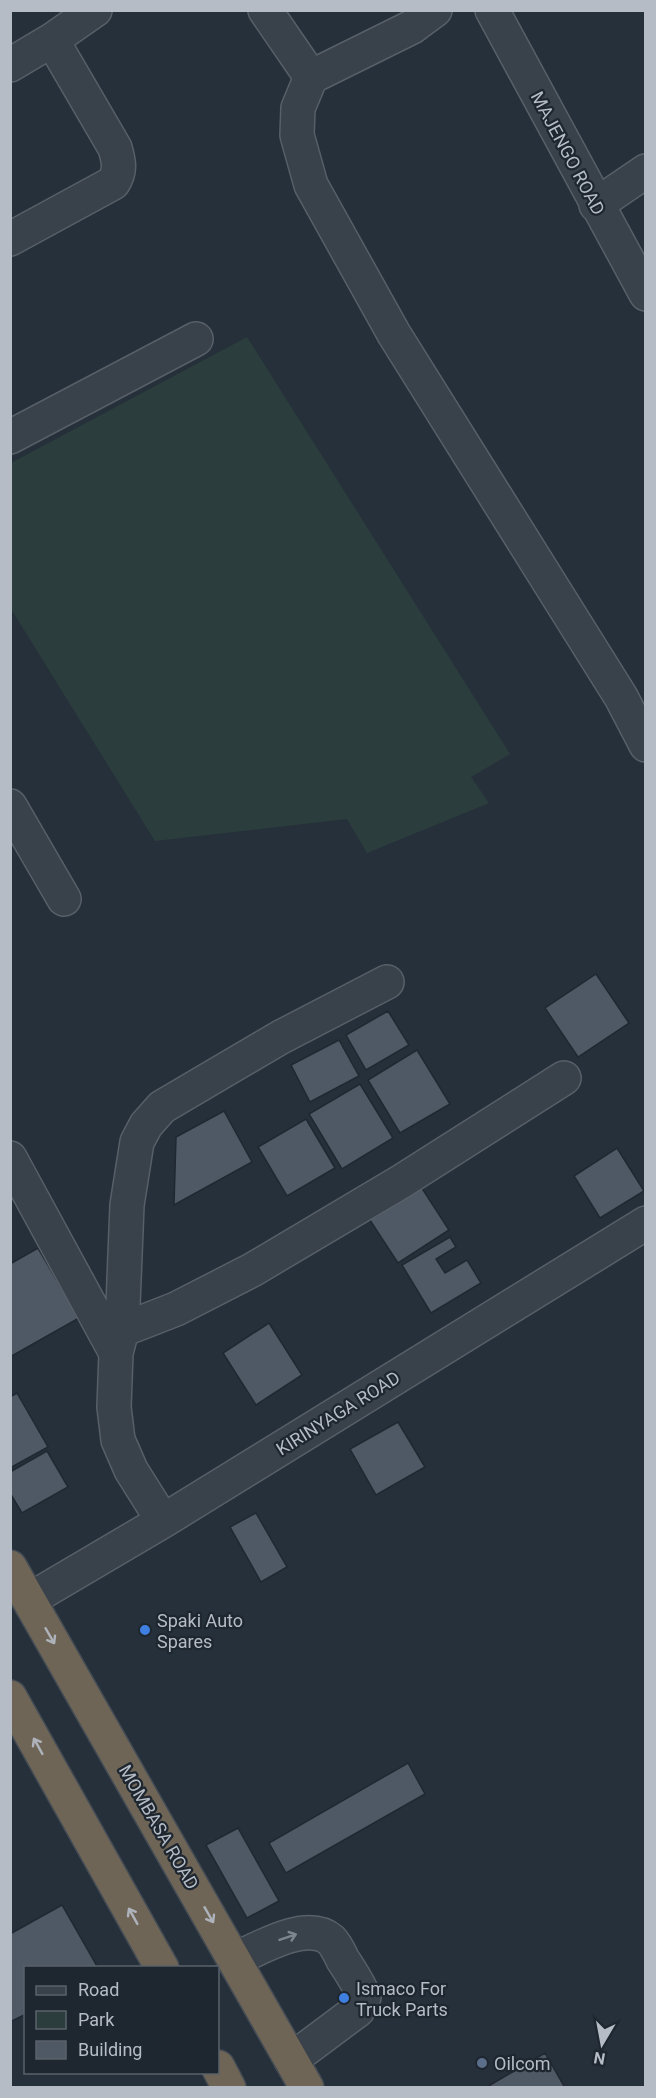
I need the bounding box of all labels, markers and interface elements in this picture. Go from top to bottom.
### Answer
street label: MAJENGO ROAD [527,88,609,218]
street label: KIRINYAGA ROAD [272,1367,404,1459]
place label: Spaki Auto Spares [157,1610,243,1652]
marker: Spaki Auto Spares [138,1623,152,1637]
one-way arrow [44,1627,56,1644]
one-way arrow [32,1738,43,1756]
street label: MOMBASA ROAD [115,1761,203,1893]
one-way arrow [203,1906,215,1923]
one-way arrow [127,1908,138,1926]
one-way arrow [278,1931,297,1942]
legend [24,1966,219,2074]
place label: Ismaco For Truck Parts [356,1978,448,2020]
text: Road [78,1979,119,2000]
marker: Ismaco For Truck Parts [337,1991,351,2005]
text: Park [78,2009,115,2030]
north arrow [572,2014,632,2074]
text: Building [78,2039,142,2060]
text: N [592,2048,607,2069]
place label: Oilcom [494,2053,551,2074]
marker: Oilcom [475,2056,489,2070]

